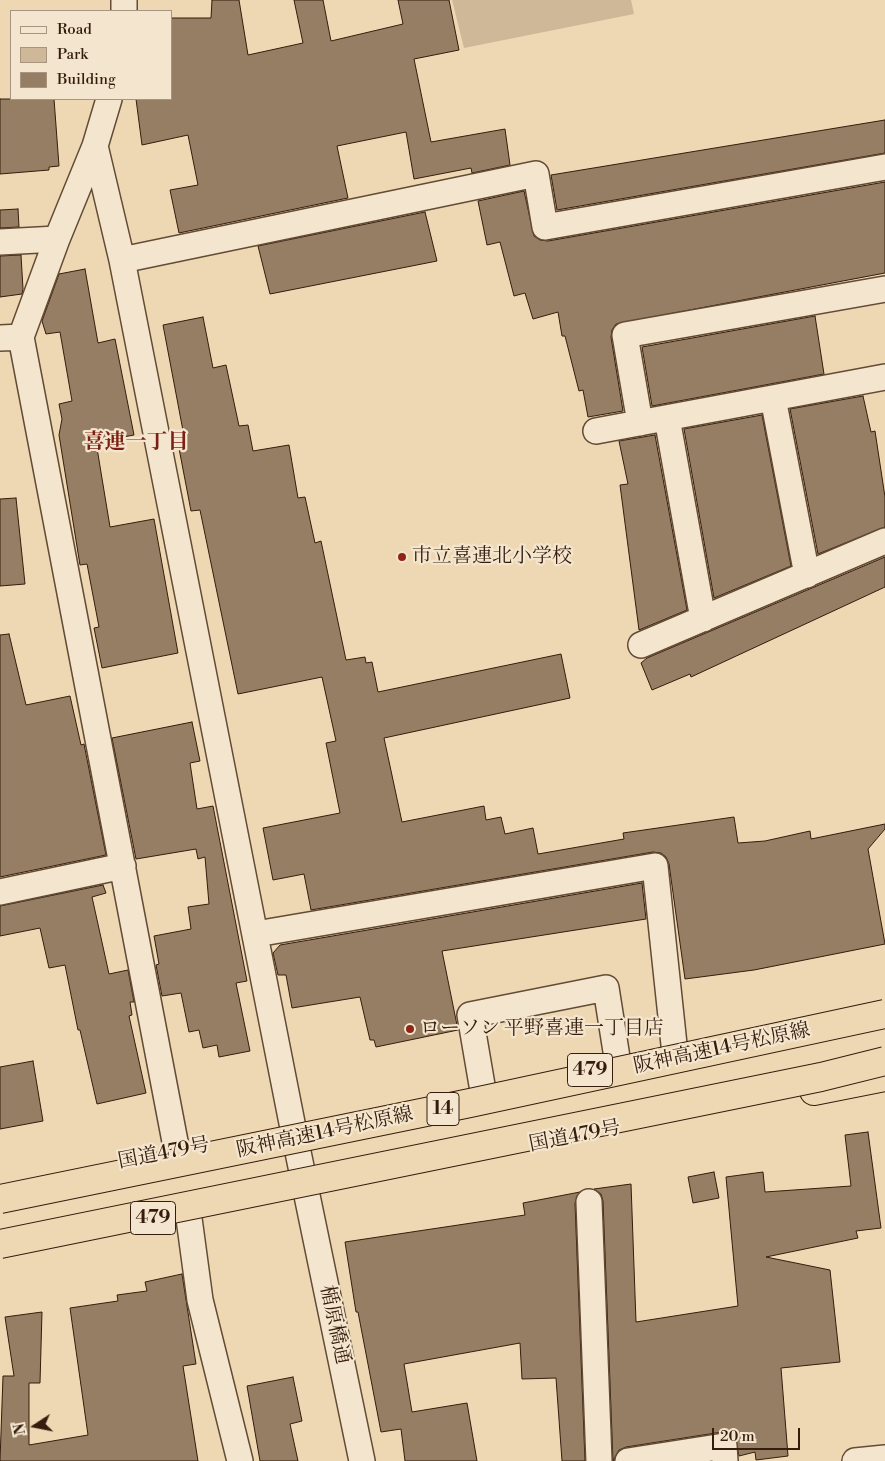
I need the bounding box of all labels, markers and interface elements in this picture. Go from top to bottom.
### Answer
legend [10,10,172,100]
text: Road [57,20,92,39]
text: Park [57,45,88,64]
text: Building [57,70,116,89]
district label: 喜連一丁目 [84,430,188,456]
place label: 市立喜連北小学校 [412,545,572,569]
marker: 市立喜連北小学校 [396,551,408,563]
place label: ローソン 平野喜連一丁目店 [420,1017,664,1041]
street label: 阪神高速14号松原線 [632,1019,812,1079]
marker: ローソン 平野喜連一丁目店 [404,1023,416,1035]
road number: 479 [568,1054,612,1086]
road number: 14 [427,1092,459,1126]
street label: 阪神高速14号松原線 [235,1103,415,1163]
street label: 国道479号 [527,1116,623,1158]
street label: 国道479号 [116,1133,212,1175]
road number: 479 [130,1202,176,1234]
street label: 楯原橋通 [314,1283,354,1367]
north arrow [10,1401,60,1451]
scale bar [715,1418,802,1450]
text: N [10,1422,30,1436]
text: 20 m [720,1427,755,1446]

